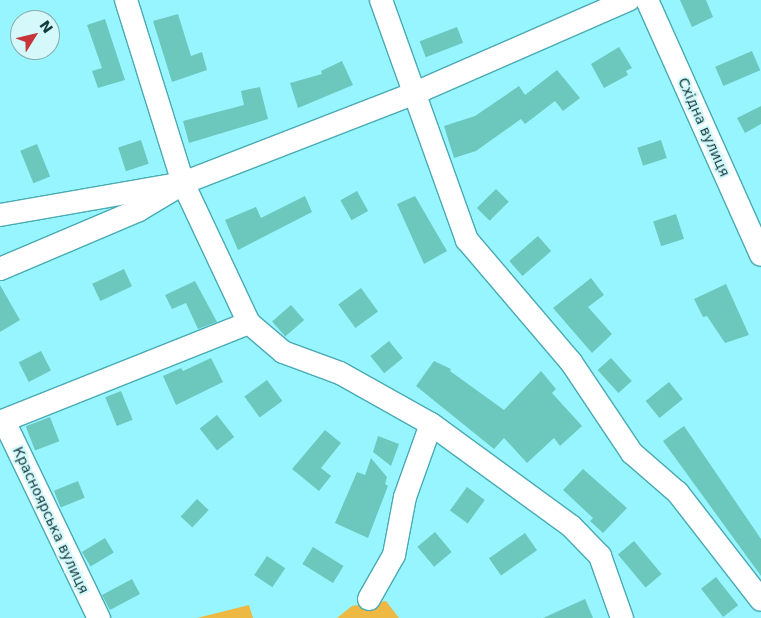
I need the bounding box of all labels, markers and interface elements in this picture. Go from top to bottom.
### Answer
north arrow [10,10,60,60]
text: N [36,17,56,36]
street label: Східна вулиця [675,75,733,179]
street label: Красноярська вулиця [10,444,92,596]

